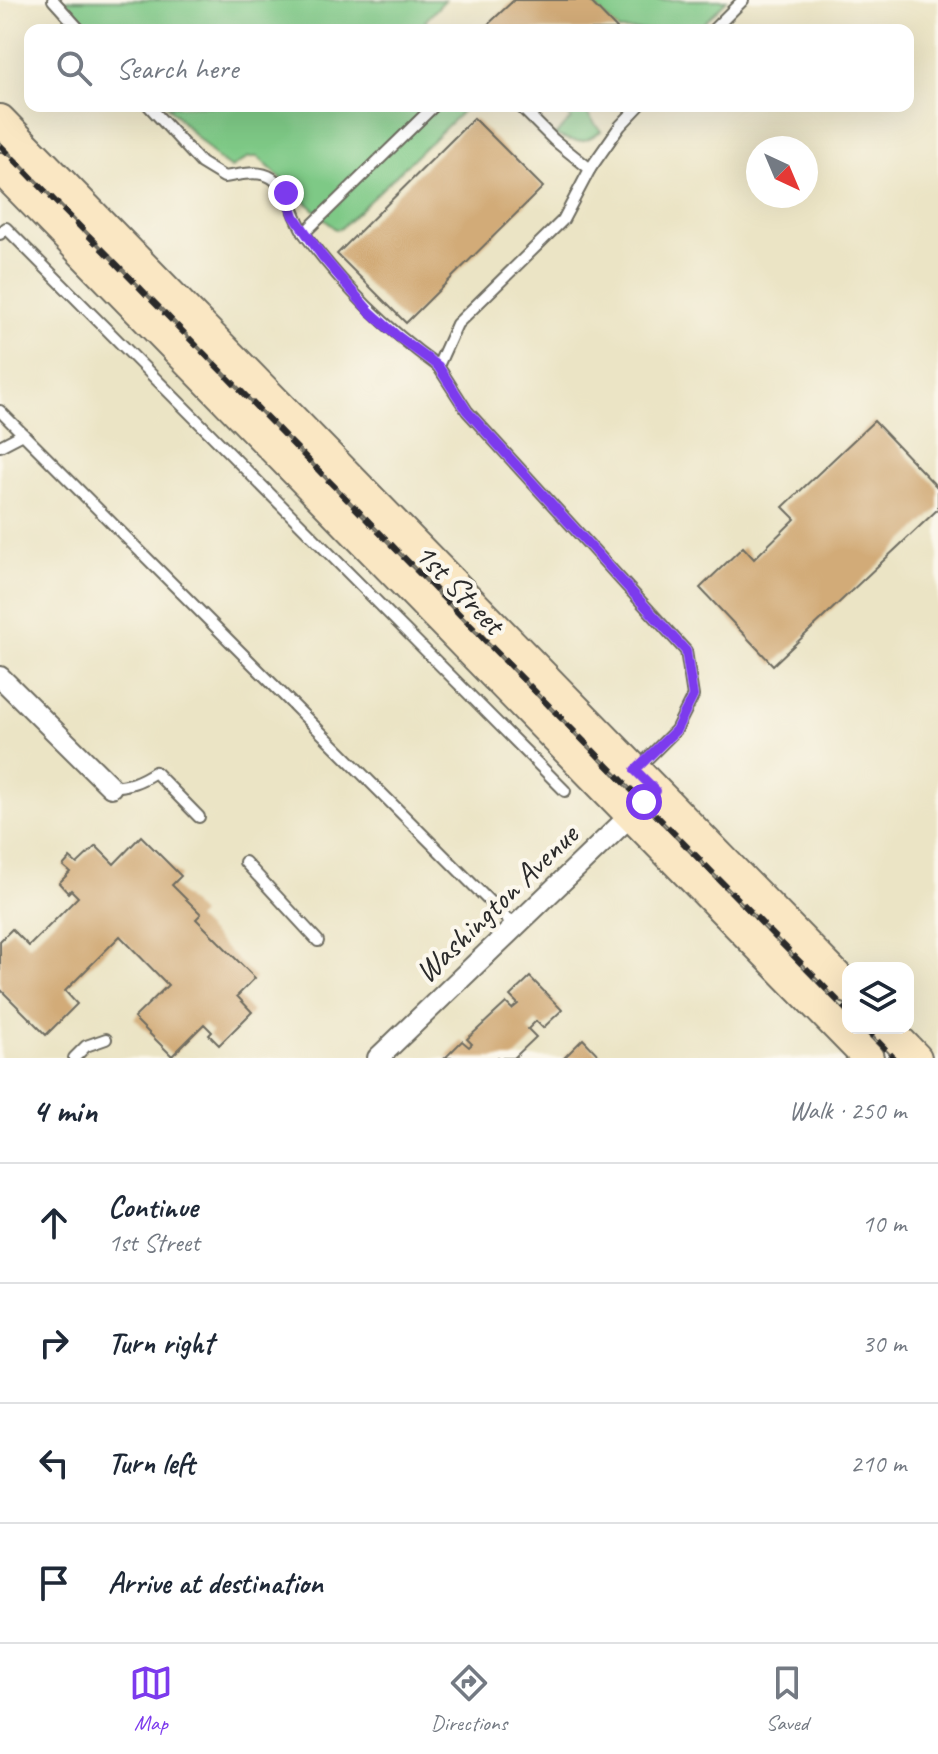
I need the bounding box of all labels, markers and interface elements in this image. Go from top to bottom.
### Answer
search box [24,24,914,112]
icon: search [52,46,96,90]
text: Search here [116,49,238,87]
north arrow [746,136,818,208]
route end [268,175,304,211]
street label: 1st Street [406,534,516,646]
route start [626,784,662,820]
street label: Washington Avenue [406,813,589,992]
map controls [842,962,914,1034]
button: layers [842,962,914,1034]
text: 4 min [32,1089,97,1132]
text: Walk · 250 m [789,1094,906,1127]
text: Continue [108,1188,198,1226]
icon: ahead [32,1201,76,1245]
text: 10 m [862,1207,906,1240]
text: 1st Street [108,1226,200,1259]
icon: right [32,1321,76,1365]
text: Turn right [108,1324,213,1362]
text: 30 m [862,1327,906,1360]
icon: left [32,1441,76,1485]
text: Turn left [108,1444,195,1482]
text: 210 m [850,1447,906,1480]
icon: arrive [32,1561,76,1605]
text: Arrive at destination [108,1564,323,1602]
tab: Map [129,1661,173,1737]
tab: Directions [431,1661,507,1737]
tab: Saved [765,1661,809,1737]

